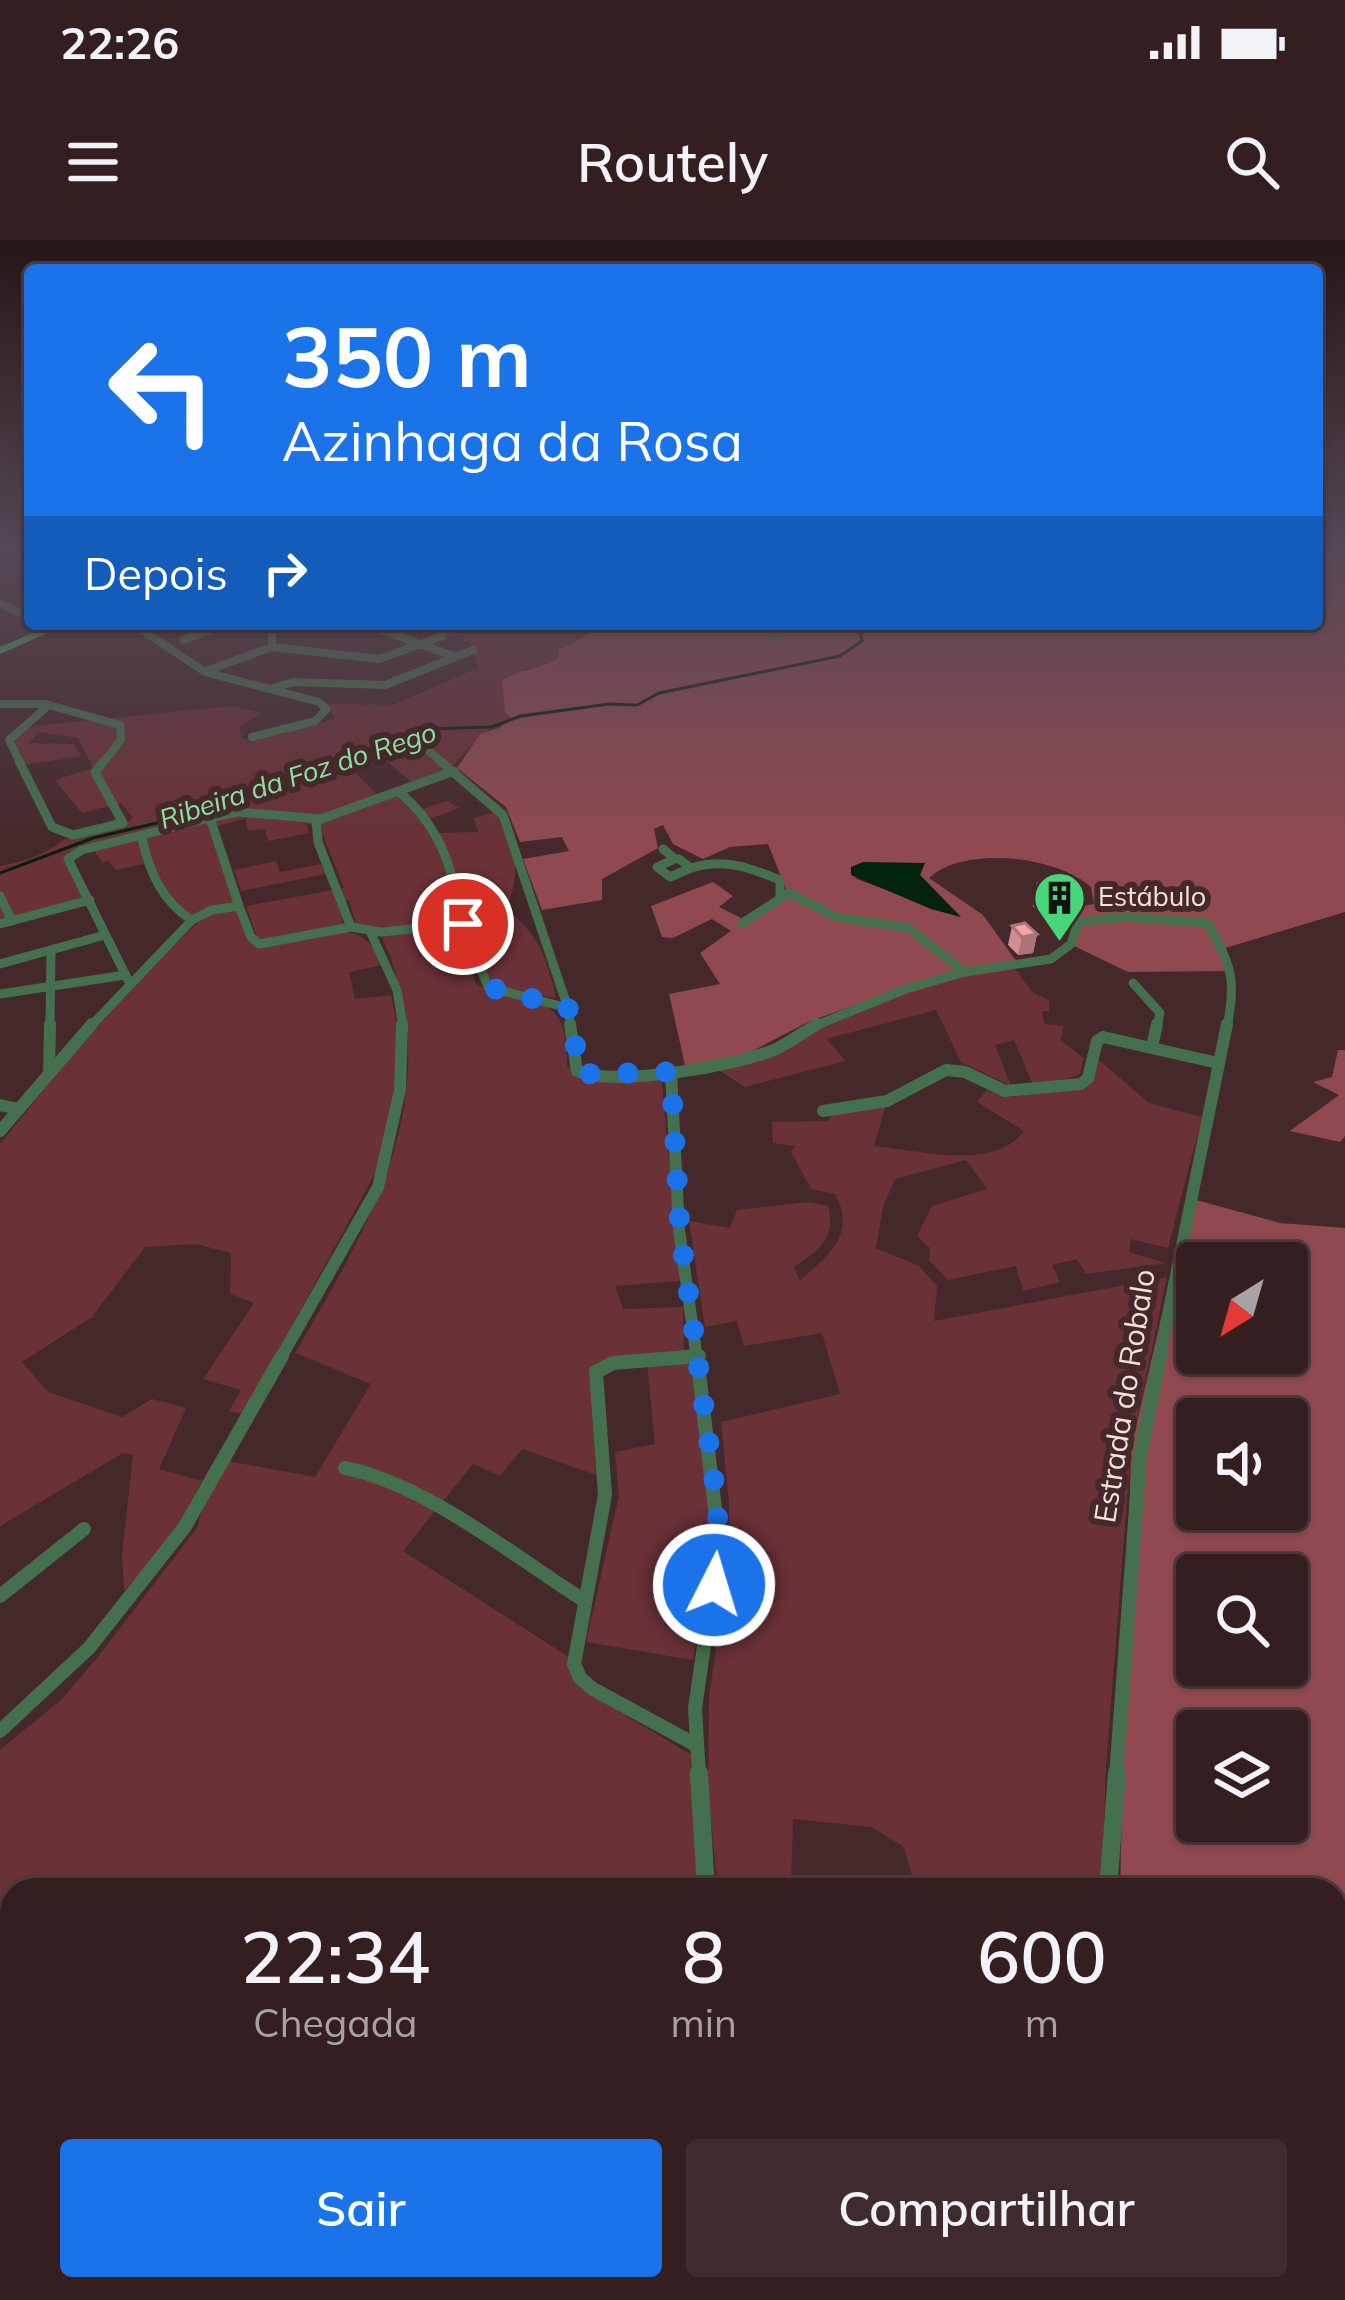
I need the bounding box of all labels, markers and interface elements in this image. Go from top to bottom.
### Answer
text: 22:26 [60,14,179,70]
text: Routely [577,128,768,196]
icon: menu [60,129,126,195]
icon: search [1219,129,1285,195]
text: 350 m [282,303,532,408]
icon: left [84,312,240,468]
text: Azinhaga da Rosa [282,407,743,475]
icon: right [252,540,318,606]
text: Depois [84,545,228,601]
water label: Ribeira da Foz do Rego [155,714,440,836]
building icon: Estábulo [1031,869,1087,943]
pin [412,873,514,975]
place label: Estábulo [1098,879,1206,913]
icon: arrive [430,891,496,957]
north arrow [1176,1242,1308,1374]
map controls [1176,1242,1308,1842]
street label: Estrada do Robalo [1085,1266,1163,1525]
button: sound [1176,1398,1308,1530]
position arrow [651,1522,777,1648]
button: search [1176,1554,1308,1686]
button: layers [1176,1710,1308,1842]
text: 22:34 [240,1911,430,2001]
text: 8 [682,1911,725,2001]
text: 600 [977,1911,1107,2001]
text: Chegada [253,1998,417,2047]
text: min [670,1998,737,2047]
text: m [1025,1998,1059,2047]
button: Sair [60,2139,662,2277]
button: Compartilhar [686,2139,1287,2277]

